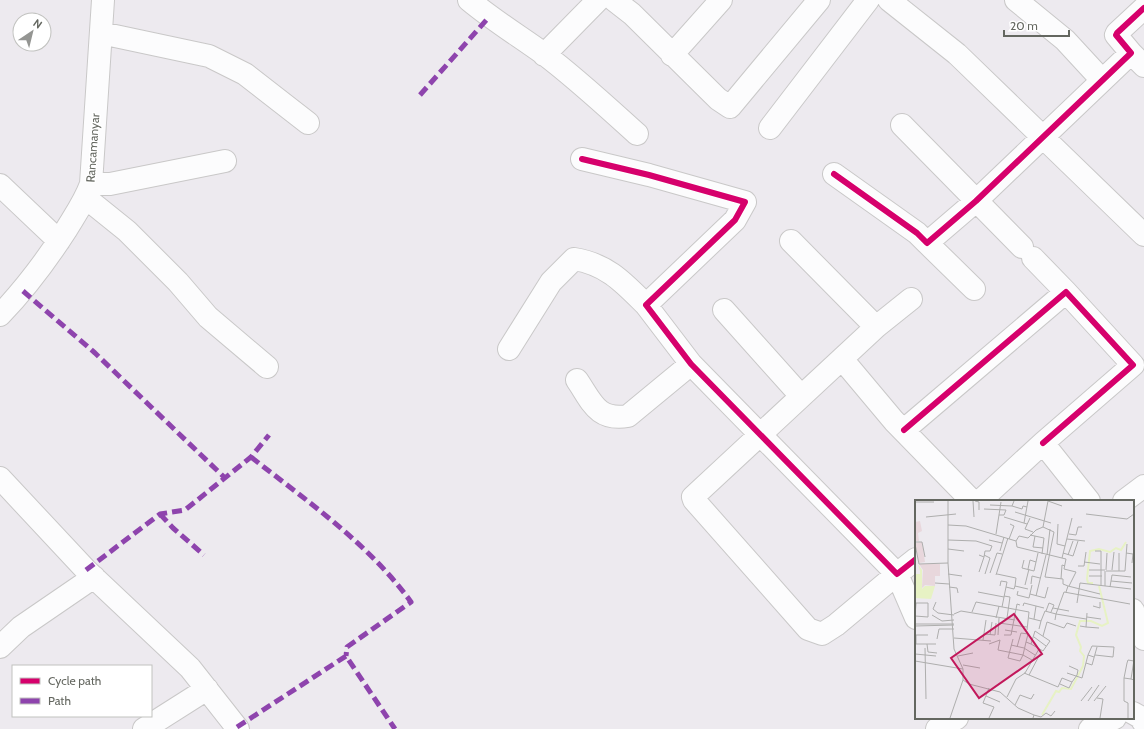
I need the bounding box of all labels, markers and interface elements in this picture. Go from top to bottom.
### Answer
north arrow [12,12,52,52]
scale bar [1004,12,1069,38]
text: N [31,16,45,32]
text: 20 m [1010,18,1038,33]
street label: Rancamanyar [83,113,102,183]
inset map [915,500,1134,719]
legend [12,665,152,717]
text: Cycle path [48,673,101,688]
text: Path [48,693,71,708]

